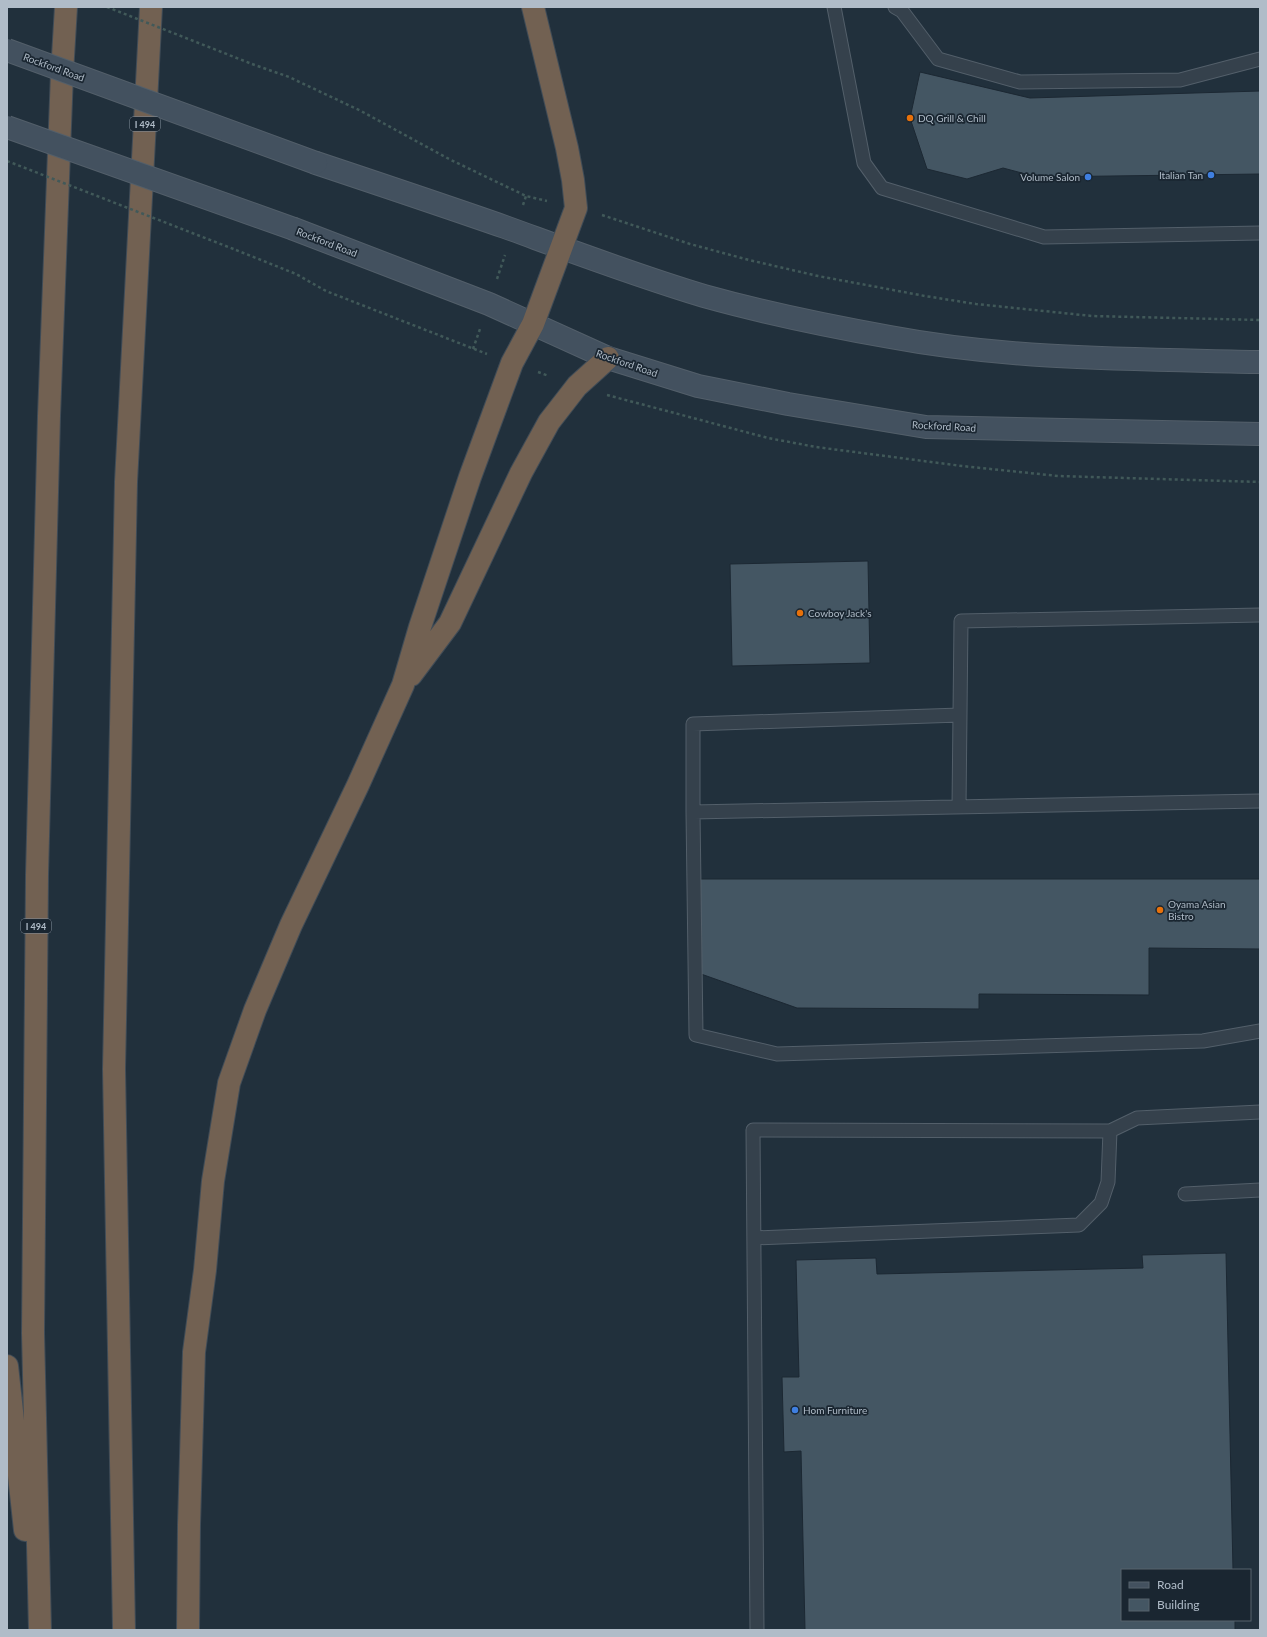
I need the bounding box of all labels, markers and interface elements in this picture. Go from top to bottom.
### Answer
street label: Rockford Road [22,50,86,84]
place label: DQ Grill & Chill [918,112,986,124]
marker: DQ Grill & Chill [905,113,915,123]
road number: I 494 [130,117,160,131]
place label: Italian Tan [1159,169,1203,181]
marker: Italian Tan [1206,170,1216,180]
place label: Volume Salon [1020,171,1080,183]
marker: Volume Salon [1083,172,1093,182]
street label: Rockford Road [295,225,359,259]
street label: Rockford Road [595,347,659,379]
street label: Rockford Road [912,418,976,434]
place label: Cowboy Jack's [808,607,871,619]
marker: Cowboy Jack's [795,608,805,618]
place label: Oyama Asian Bistro [1168,898,1225,922]
marker: Oyama Asian Bistro [1155,905,1165,915]
road number: I 494 [21,919,51,933]
place label: Hom Furniture [803,1404,867,1416]
marker: Hom Furniture [790,1405,800,1415]
legend [1121,1569,1251,1621]
text: Road [1157,1577,1184,1592]
text: Building [1157,1597,1200,1612]

